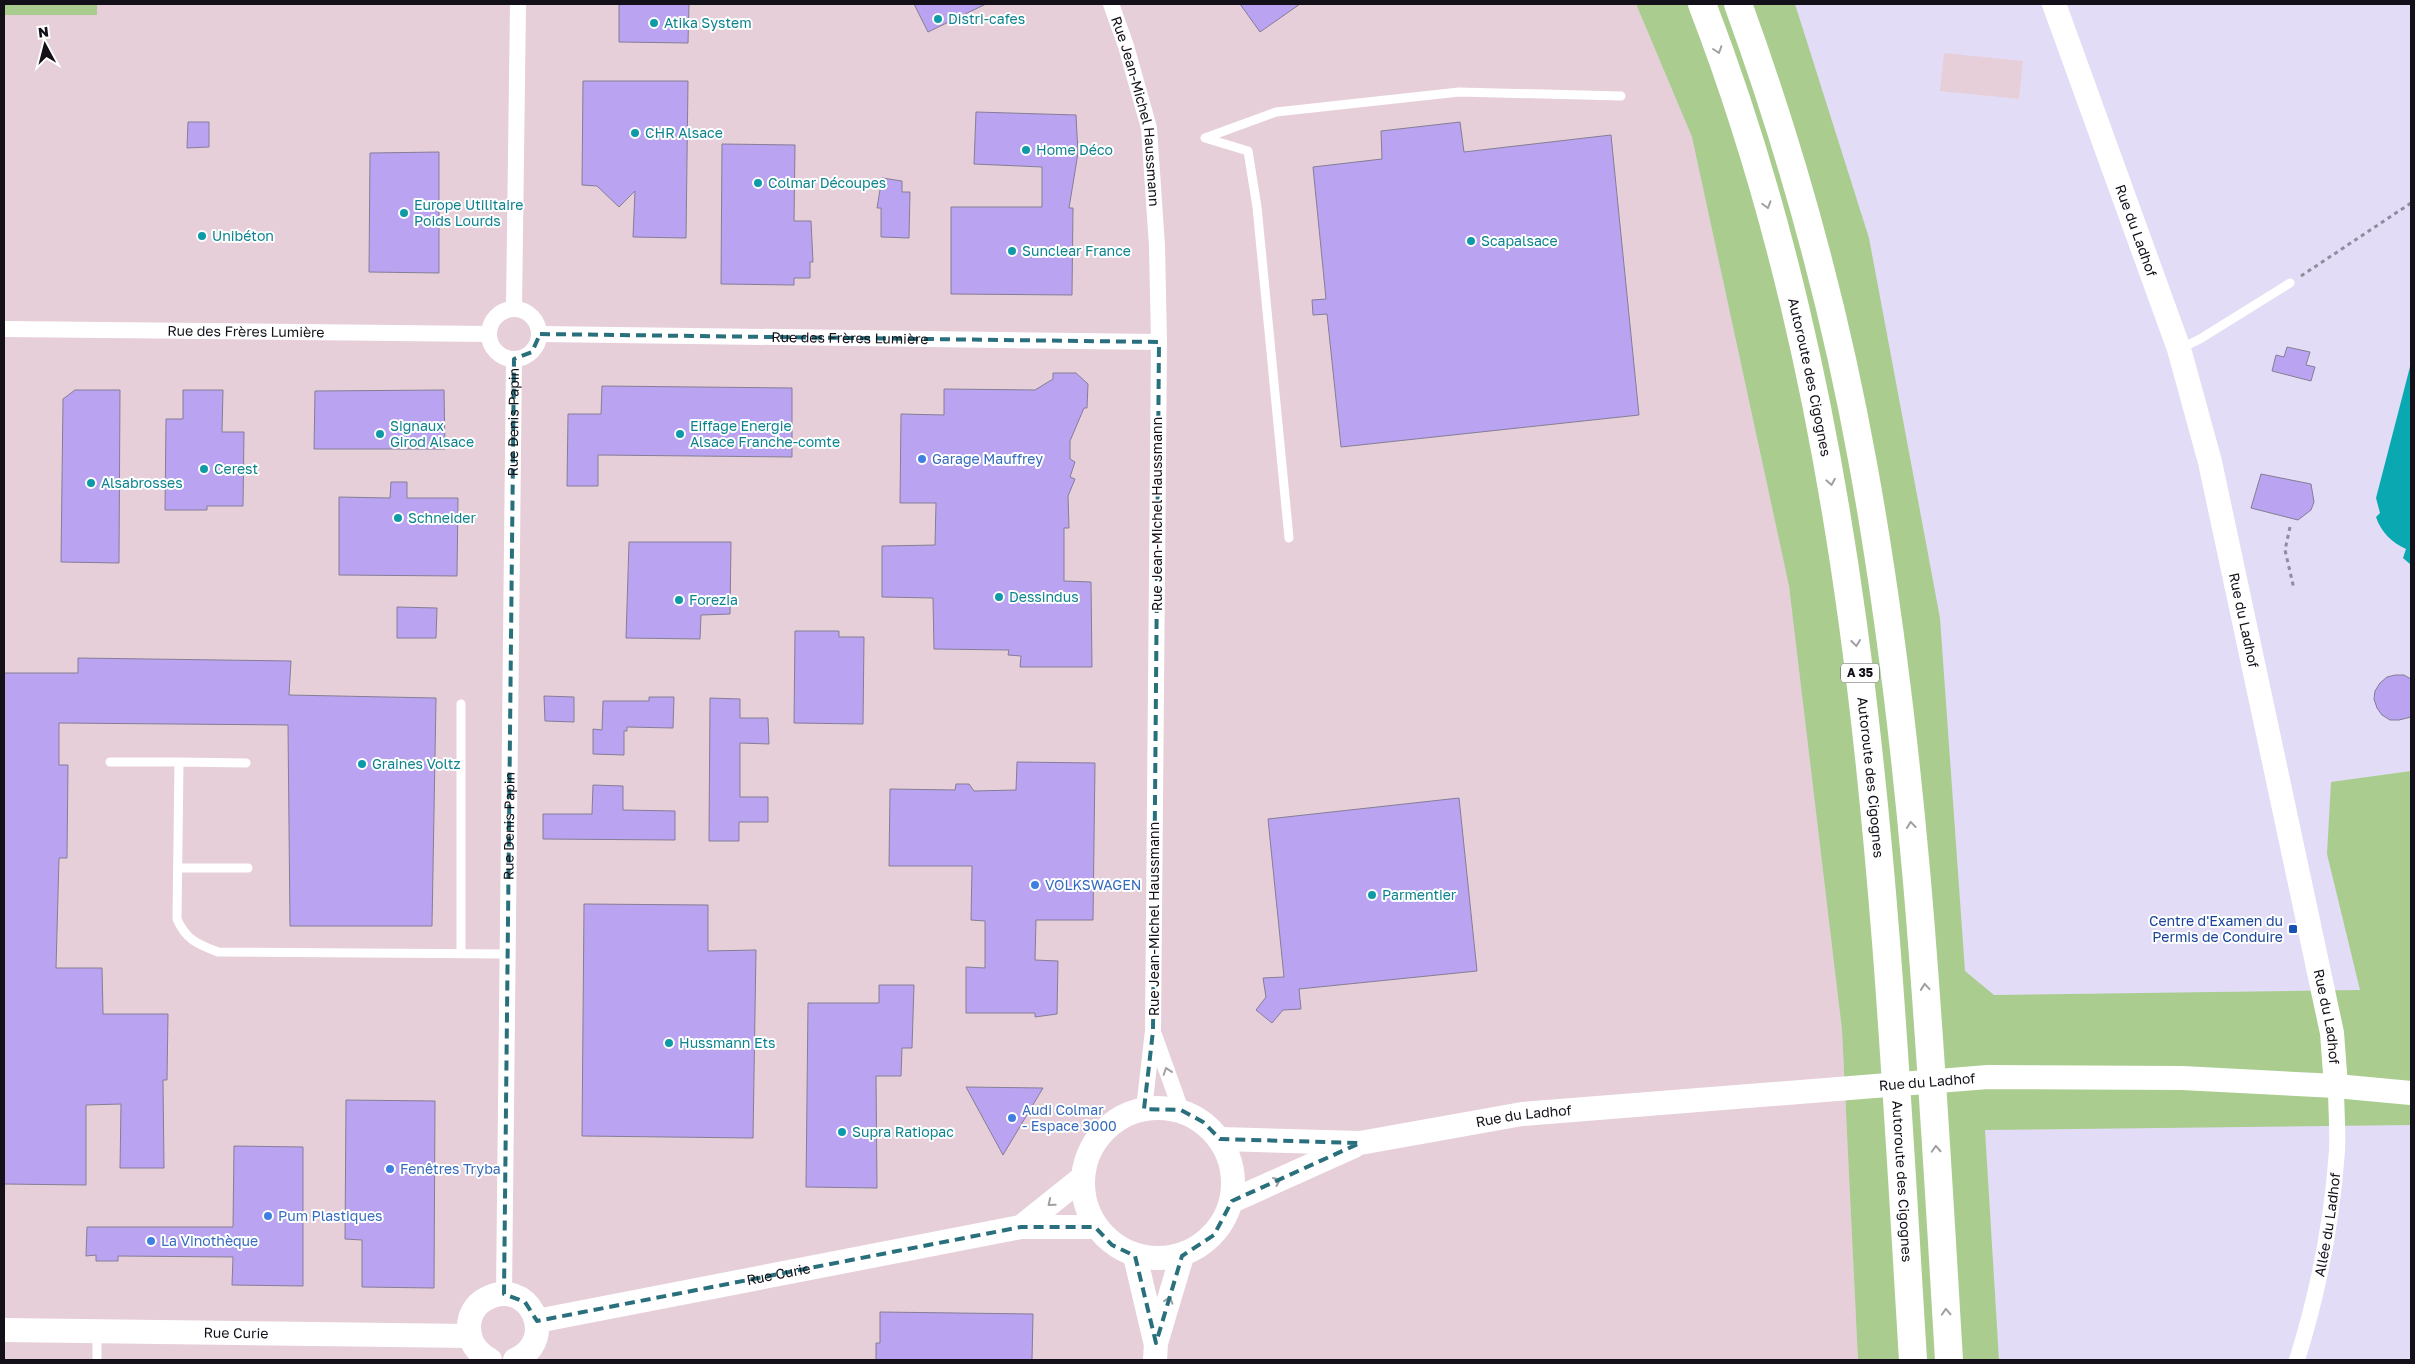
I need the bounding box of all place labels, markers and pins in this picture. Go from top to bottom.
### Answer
place label: Distri-cafes [948,10,1025,27]
marker: Distri-cafes [932,13,944,25]
place label: Atika System [664,14,752,31]
marker: Atika System [648,17,660,29]
place label: CHR Alsace [645,124,723,141]
marker: CHR Alsace [629,127,641,139]
place label: Home Déco [1036,141,1113,158]
marker: Home Déco [1020,144,1032,156]
place label: Colmar Découpes [768,174,886,191]
marker: Colmar Découpes [752,177,764,189]
place label: Europe Utilitaire Poids Lourds [414,196,523,229]
marker: Europe Utilitaire Poids Lourds [398,207,410,219]
place label: Unibéton [212,227,274,244]
marker: Unibéton [196,230,208,242]
place label: Scapalsace [1481,232,1558,249]
marker: Scapalsace [1465,235,1477,247]
place label: Sunclear France [1022,242,1131,259]
marker: Sunclear France [1006,245,1018,257]
place label: Signaux Girod Alsace [390,417,474,450]
place label: Eiffage Energie Alsace Franche-comte [690,417,840,450]
marker: Signaux Girod Alsace [374,428,386,440]
marker: Eiffage Energie Alsace Franche-comte [674,428,686,440]
place label: Garage Mauffrey [932,450,1043,467]
marker: Garage Mauffrey [916,453,928,465]
place label: Cerest [214,460,258,477]
marker: Cerest [198,463,210,475]
place label: Alsabrosses [101,474,183,491]
marker: Alsabrosses [85,477,97,489]
place label: Schneider [408,509,476,526]
marker: Schneider [392,512,404,524]
place label: Dessindus [1009,588,1079,605]
place label: Forezia [689,591,738,608]
marker: Dessindus [993,591,1005,603]
marker: Forezia [673,594,685,606]
place label: Graines Voltz [372,755,461,772]
marker: Graines Voltz [356,758,368,770]
place label: VOLKSWAGEN [1045,876,1141,893]
marker: VOLKSWAGEN [1029,879,1041,891]
place label: Parmentier [1382,886,1457,903]
marker: Parmentier [1366,889,1378,901]
place label: Centre d'Examen du Permis de Conduire [2149,912,2283,945]
marker: Centre d'Examen du Permis de Conduire [2287,923,2299,935]
place label: Hussmann Ets [679,1034,776,1051]
marker: Hussmann Ets [663,1037,675,1049]
place label: Audi Colmar - Espace 3000 [1022,1101,1117,1134]
marker: Audi Colmar - Espace 3000 [1006,1112,1018,1124]
place label: Supra Ratiopac [852,1123,954,1140]
marker: Supra Ratiopac [836,1126,848,1138]
place label: Fenêtres Tryba [400,1160,501,1177]
marker: Fenêtres Tryba [384,1163,396,1175]
place label: Pum Plastiques [278,1207,382,1224]
marker: Pum Plastiques [262,1210,274,1222]
place label: La Vinothèque [161,1232,258,1249]
marker: La Vinothèque [145,1235,157,1247]

